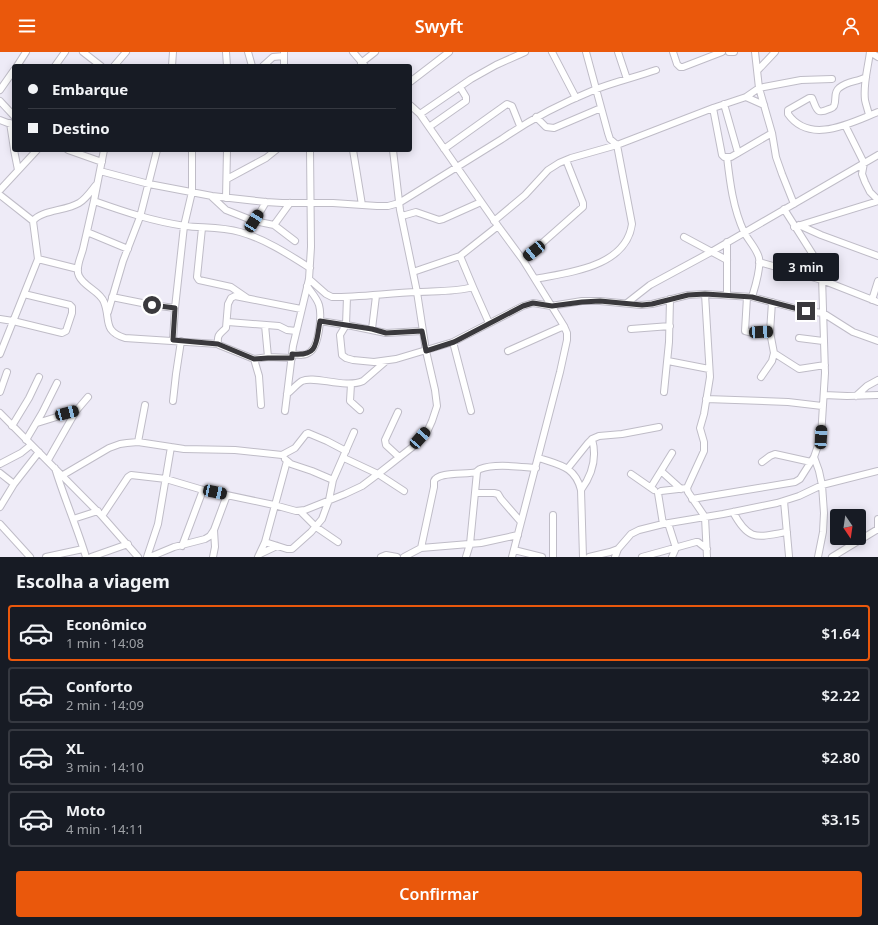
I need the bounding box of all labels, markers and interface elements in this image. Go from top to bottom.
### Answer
text: Swyft [415,14,463,38]
icon: menu [16,15,38,37]
icon: person [840,15,862,37]
text: Embarque [52,79,128,99]
text: Destino [52,118,110,138]
car [243,208,265,234]
car [521,239,547,263]
callout: 3 min [773,253,839,281]
text: 3 min [788,258,824,276]
route start [143,296,161,314]
route end [797,302,815,320]
car [749,325,773,339]
car [54,404,80,422]
car [408,425,432,451]
car [814,425,828,449]
car [202,484,228,500]
north arrow [830,509,866,545]
map controls [830,509,866,545]
text: Escolha a viagem [16,569,170,593]
text: Econômico [66,614,147,634]
icon: car [18,615,54,651]
text: $1.64 [822,623,860,643]
text: 1 min · 14:08 [66,634,144,652]
text: Conforto [66,676,133,696]
icon: car [18,677,54,713]
text: $2.22 [822,685,860,705]
text: 2 min · 14:09 [66,696,144,714]
text: XL [66,738,84,758]
icon: car [18,739,54,775]
text: $2.80 [822,747,860,767]
text: 3 min · 14:10 [66,758,144,776]
text: Moto [66,800,105,820]
icon: car [18,801,54,837]
text: $3.15 [822,809,860,829]
text: 4 min · 14:11 [66,820,144,838]
button: Confirmar [16,871,862,917]

